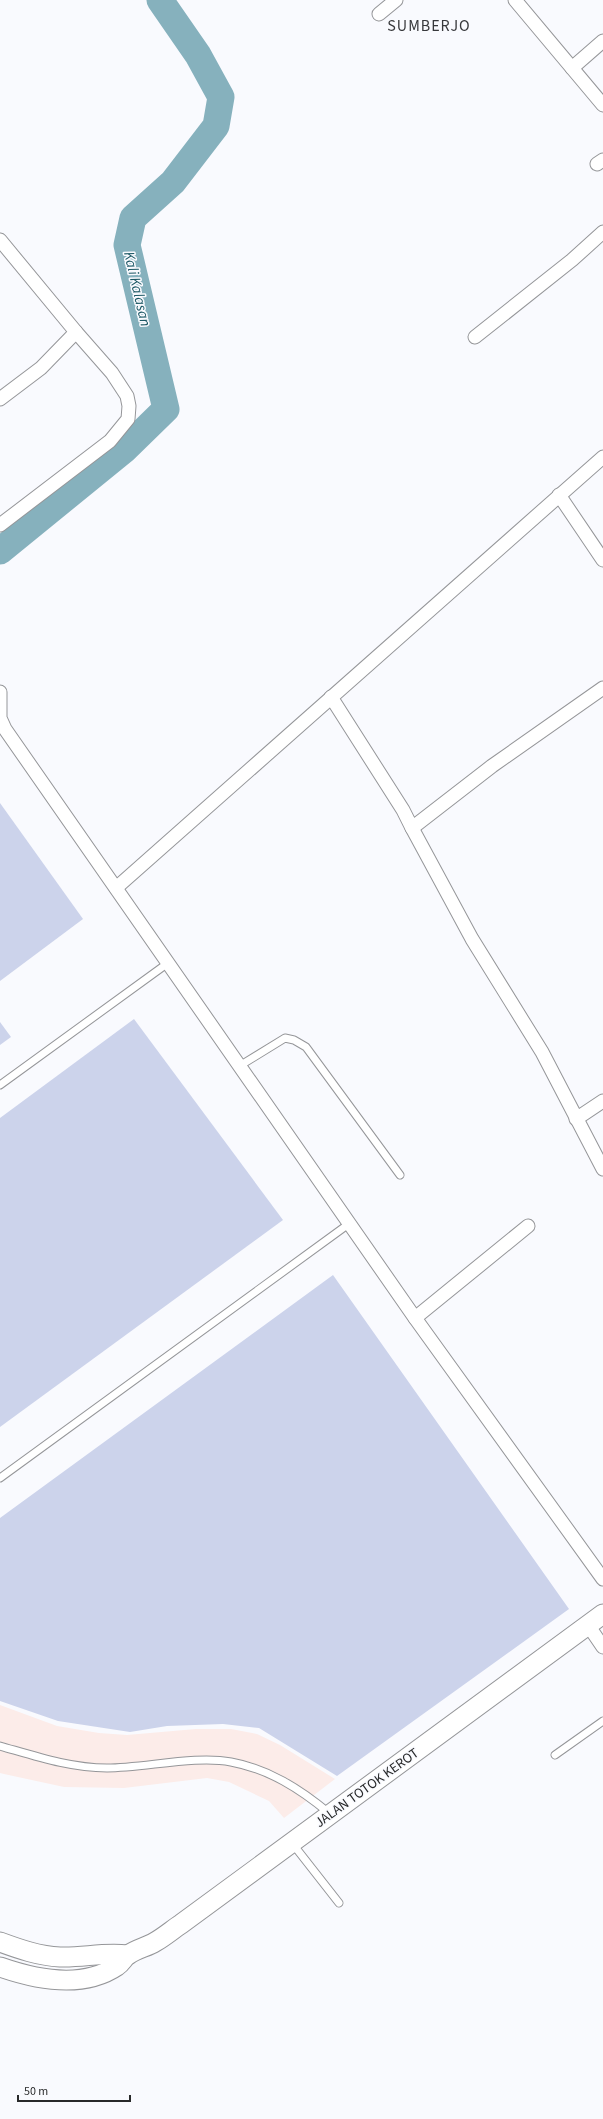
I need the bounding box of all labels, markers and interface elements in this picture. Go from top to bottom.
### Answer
district label: SUMBERJO [387,15,471,37]
water label: Kali Kalasan [118,249,156,329]
street label: JALAN TOTOK KEROT [311,1743,423,1833]
scale bar [18,2077,130,2103]
text: 50 m [24,2083,48,2100]

